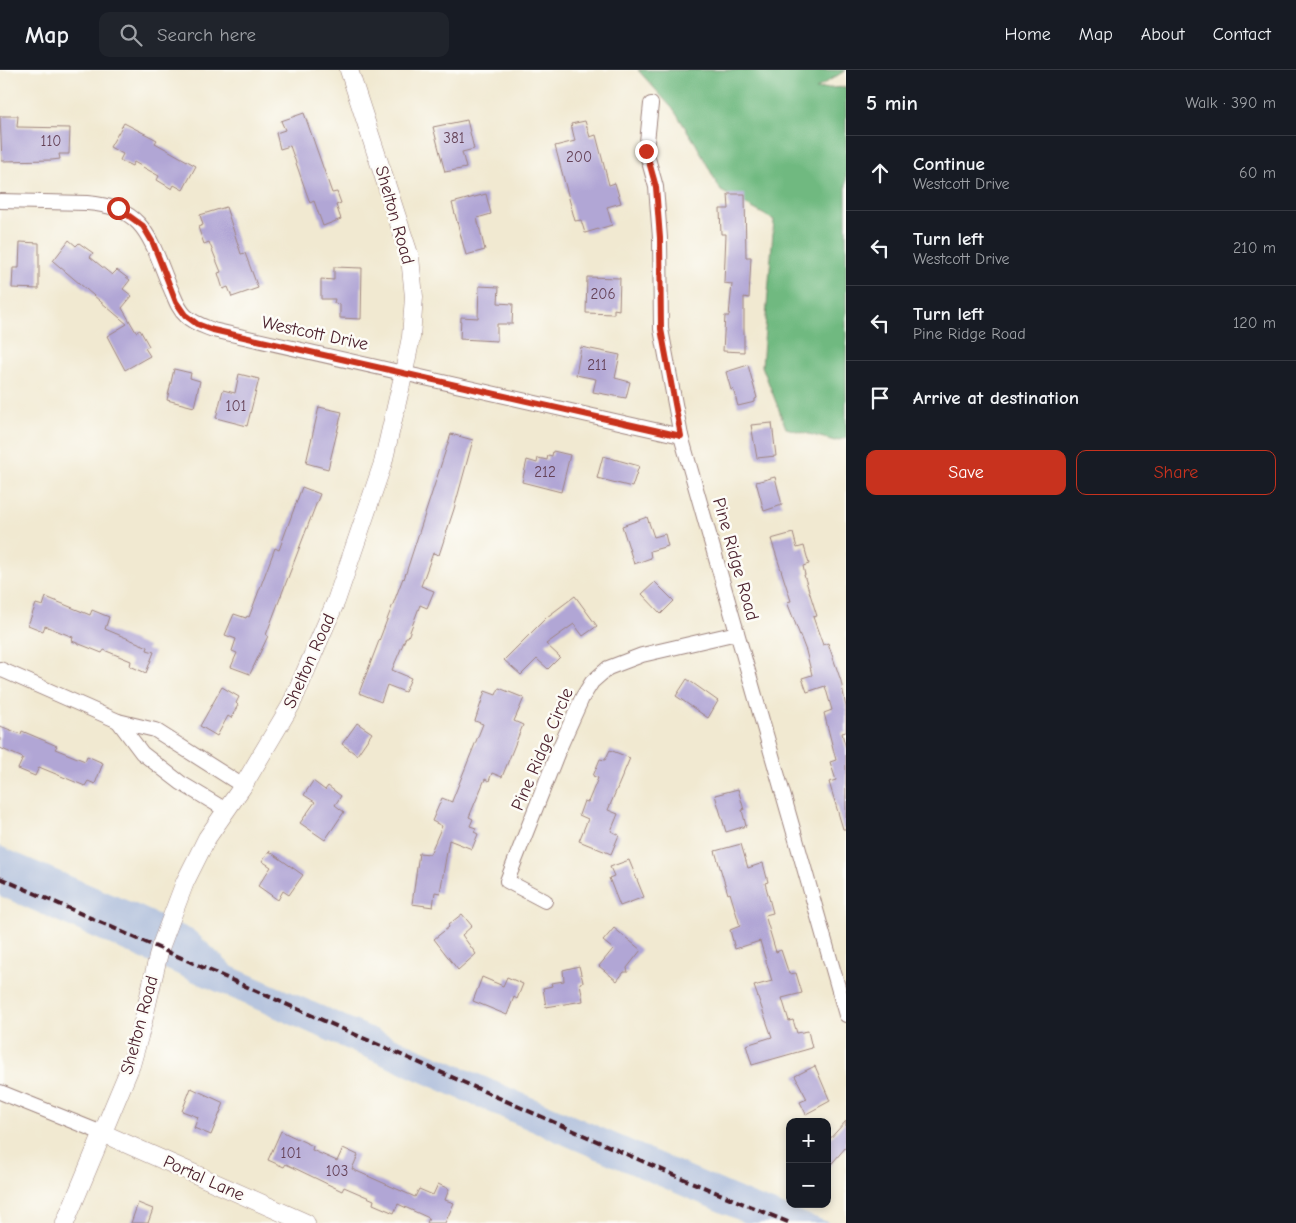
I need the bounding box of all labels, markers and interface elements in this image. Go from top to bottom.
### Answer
search box [99,12,449,57]
text: Map [25,21,69,49]
icon: search [117,21,145,49]
text: Search here [157,24,256,46]
text: Home [1004,24,1051,45]
text: Map [1079,24,1113,45]
text: About [1141,24,1185,45]
text: Contact [1213,24,1271,45]
text: 5 min [866,91,918,115]
text: Walk · 390 m [1185,94,1276,112]
house number: 381 [443,129,465,147]
house number: 110 [40,132,62,150]
route end [635,140,658,163]
house number: 200 [566,148,592,166]
text: Continue [913,153,985,175]
icon: ahead [866,159,894,187]
street label: Shelton Road [370,163,419,267]
text: 60 m [1239,164,1276,182]
text: Westcott Drive [913,175,1010,193]
route start [107,197,130,220]
text: Turn left [913,228,984,250]
icon: left [866,234,894,262]
text: 210 m [1233,239,1276,257]
text: Westcott Drive [913,250,1010,268]
house number: 206 [590,285,616,303]
text: Turn left [913,303,984,325]
icon: left [866,309,894,337]
street label: Westcott Drive [260,312,370,355]
text: 120 m [1233,314,1276,332]
text: Pine Ridge Road [913,325,1026,343]
house number: 211 [587,356,607,374]
icon: arrive [866,384,894,412]
text: Arrive at destination [913,387,1079,409]
house number: 101 [225,397,247,415]
button: Save [866,450,1066,495]
button: Share [1076,450,1276,495]
house number: 212 [534,463,556,481]
street label: Pine Ridge Road [708,495,763,623]
street label: Shelton Road [279,611,340,712]
street label: Pine Ridge Circle [507,685,578,814]
street label: Shelton Road [116,973,163,1077]
map controls [786,1118,831,1208]
button: + [786,1118,831,1163]
house number: 101 [280,1144,302,1162]
street label: Portal Lane [160,1151,248,1206]
house number: 103 [326,1162,348,1180]
button: − [786,1163,831,1208]

